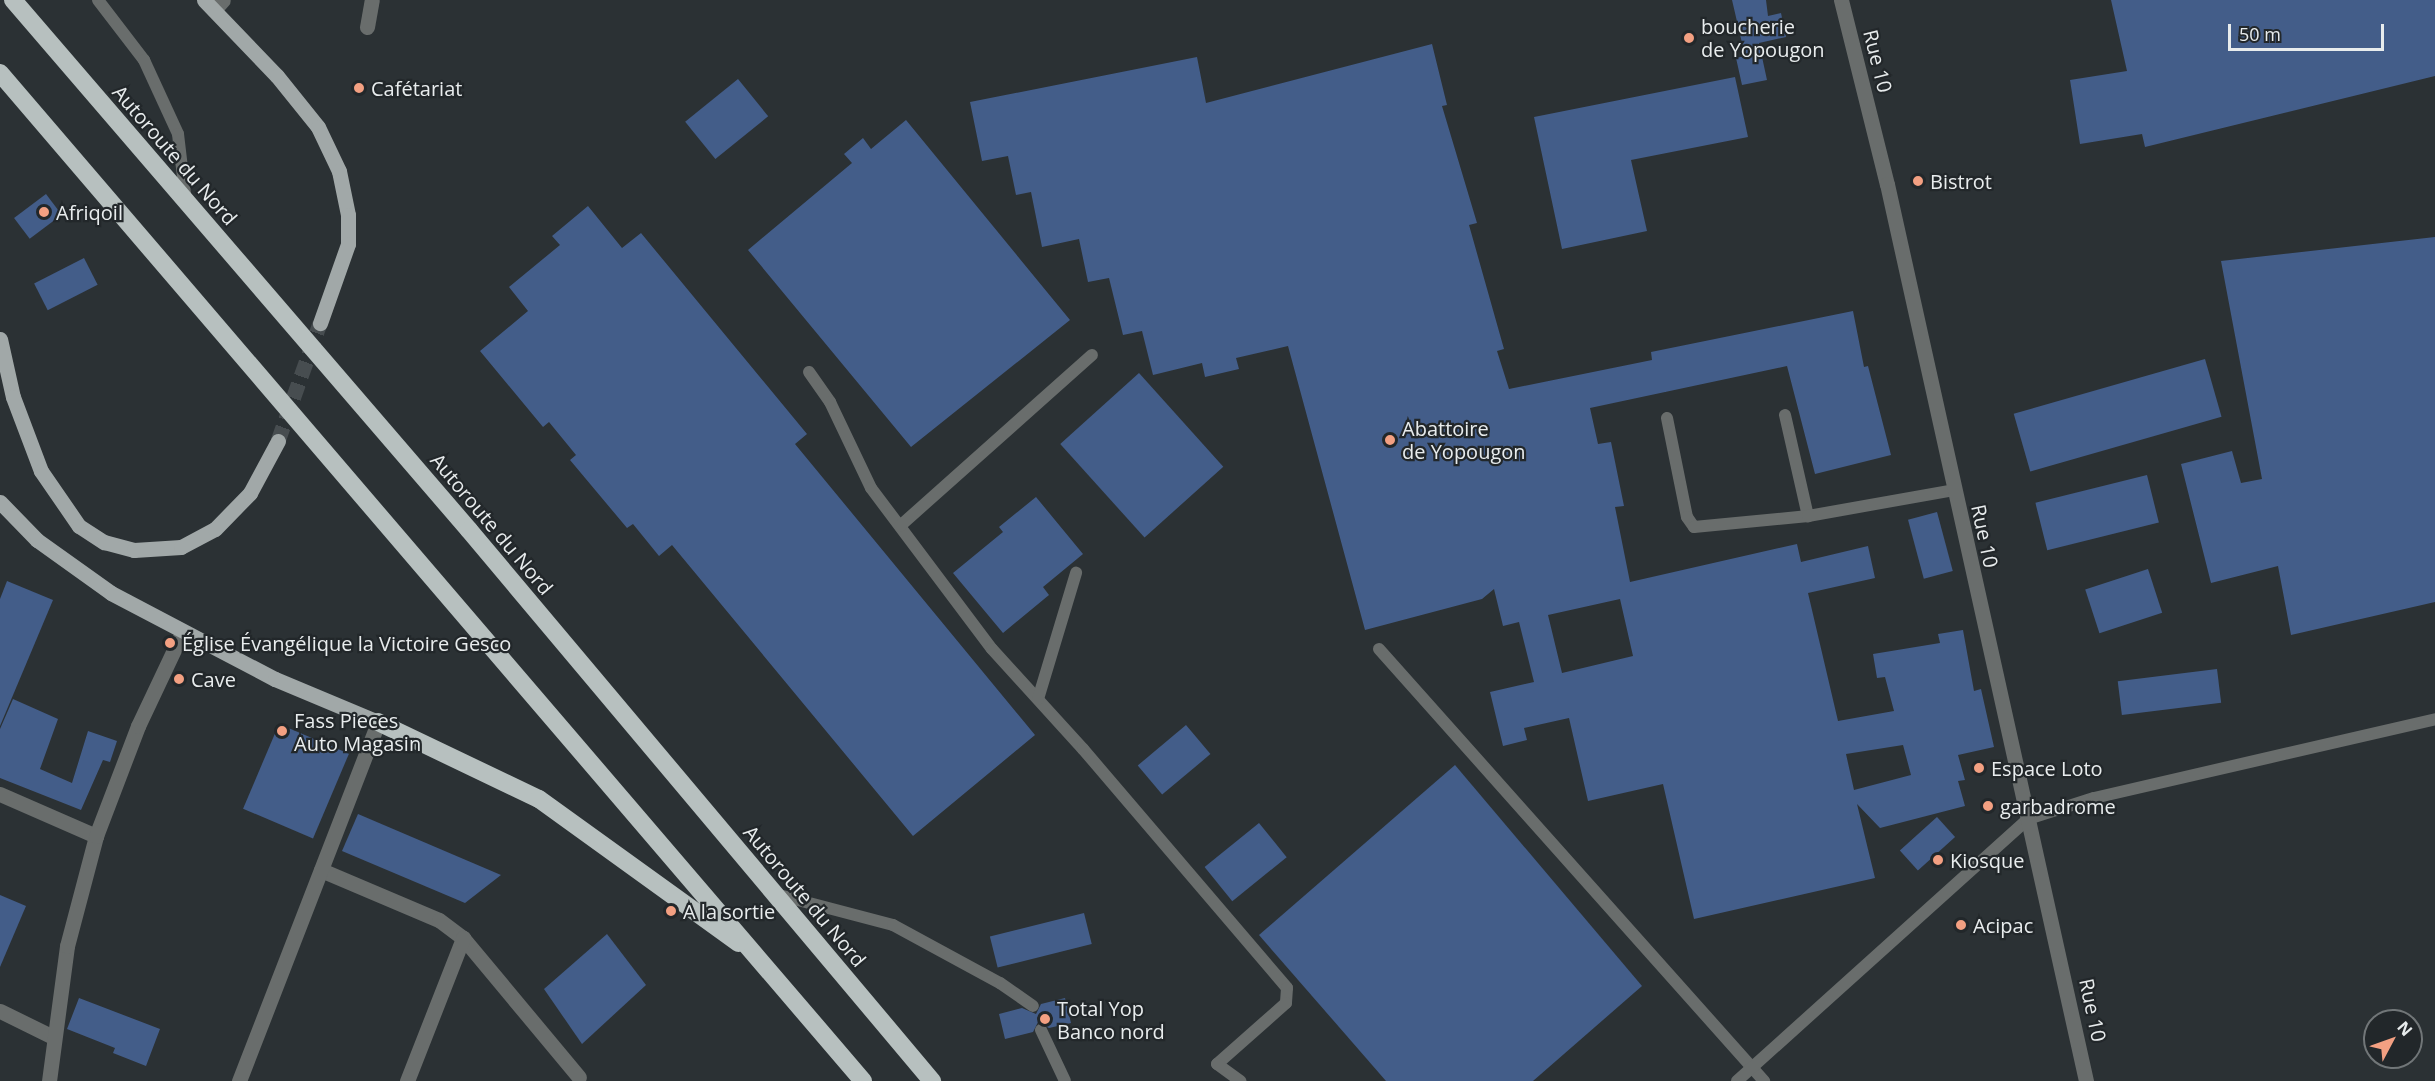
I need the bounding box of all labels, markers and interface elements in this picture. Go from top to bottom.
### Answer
scale bar [2231,12,2387,50]
place label: boucherie de Yopougon [1701,14,1825,61]
text: 50 m [2239,22,2281,46]
street label: Rue 10 [1859,27,1897,95]
marker: boucherie de Yopougon [1682,31,1696,45]
place label: Cafétariat [371,76,462,100]
street label: Autoroute du Nord [108,80,242,230]
marker: Cafétariat [352,81,366,95]
place label: Bistrot [1930,169,1992,193]
marker: Bistrot [1911,174,1925,188]
place label: Afriqoil [56,200,123,224]
marker: Afriqoil [37,205,51,219]
place label: Abattoire de Yopougon [1402,416,1526,463]
marker: Abattoire de Yopougon [1383,433,1397,447]
street label: Autoroute du Nord [426,448,558,600]
street label: Rue 10 [1967,502,2003,570]
place label: Église Évangélique la Victoire Gesco [182,631,511,655]
marker: Église Évangélique la Victoire Gesco [163,636,177,650]
place label: Cave [191,667,236,691]
marker: Cave [172,672,186,686]
place label: Fass Pieces Auto Magasin [294,708,421,755]
marker: Fass Pieces Auto Magasin [275,724,289,738]
place label: Espace Loto [1991,756,2103,780]
marker: Espace Loto [1972,761,1986,775]
place label: garbadrome [2000,794,2116,818]
marker: garbadrome [1981,799,1995,813]
street label: Autoroute du Nord [739,820,871,972]
place label: Kiosque [1950,848,2025,872]
marker: Kiosque [1931,853,1945,867]
place label: A la sortie [683,899,775,923]
marker: A la sortie [664,904,678,918]
place label: Acipac [1973,913,2033,937]
marker: Acipac [1954,918,1968,932]
street label: Rue 10 [2075,976,2111,1044]
place label: Total Yop Banco nord [1057,996,1165,1043]
north arrow [2363,1009,2423,1069]
marker: Total Yop Banco nord [1038,1012,1052,1026]
text: N [2392,1016,2418,1041]

